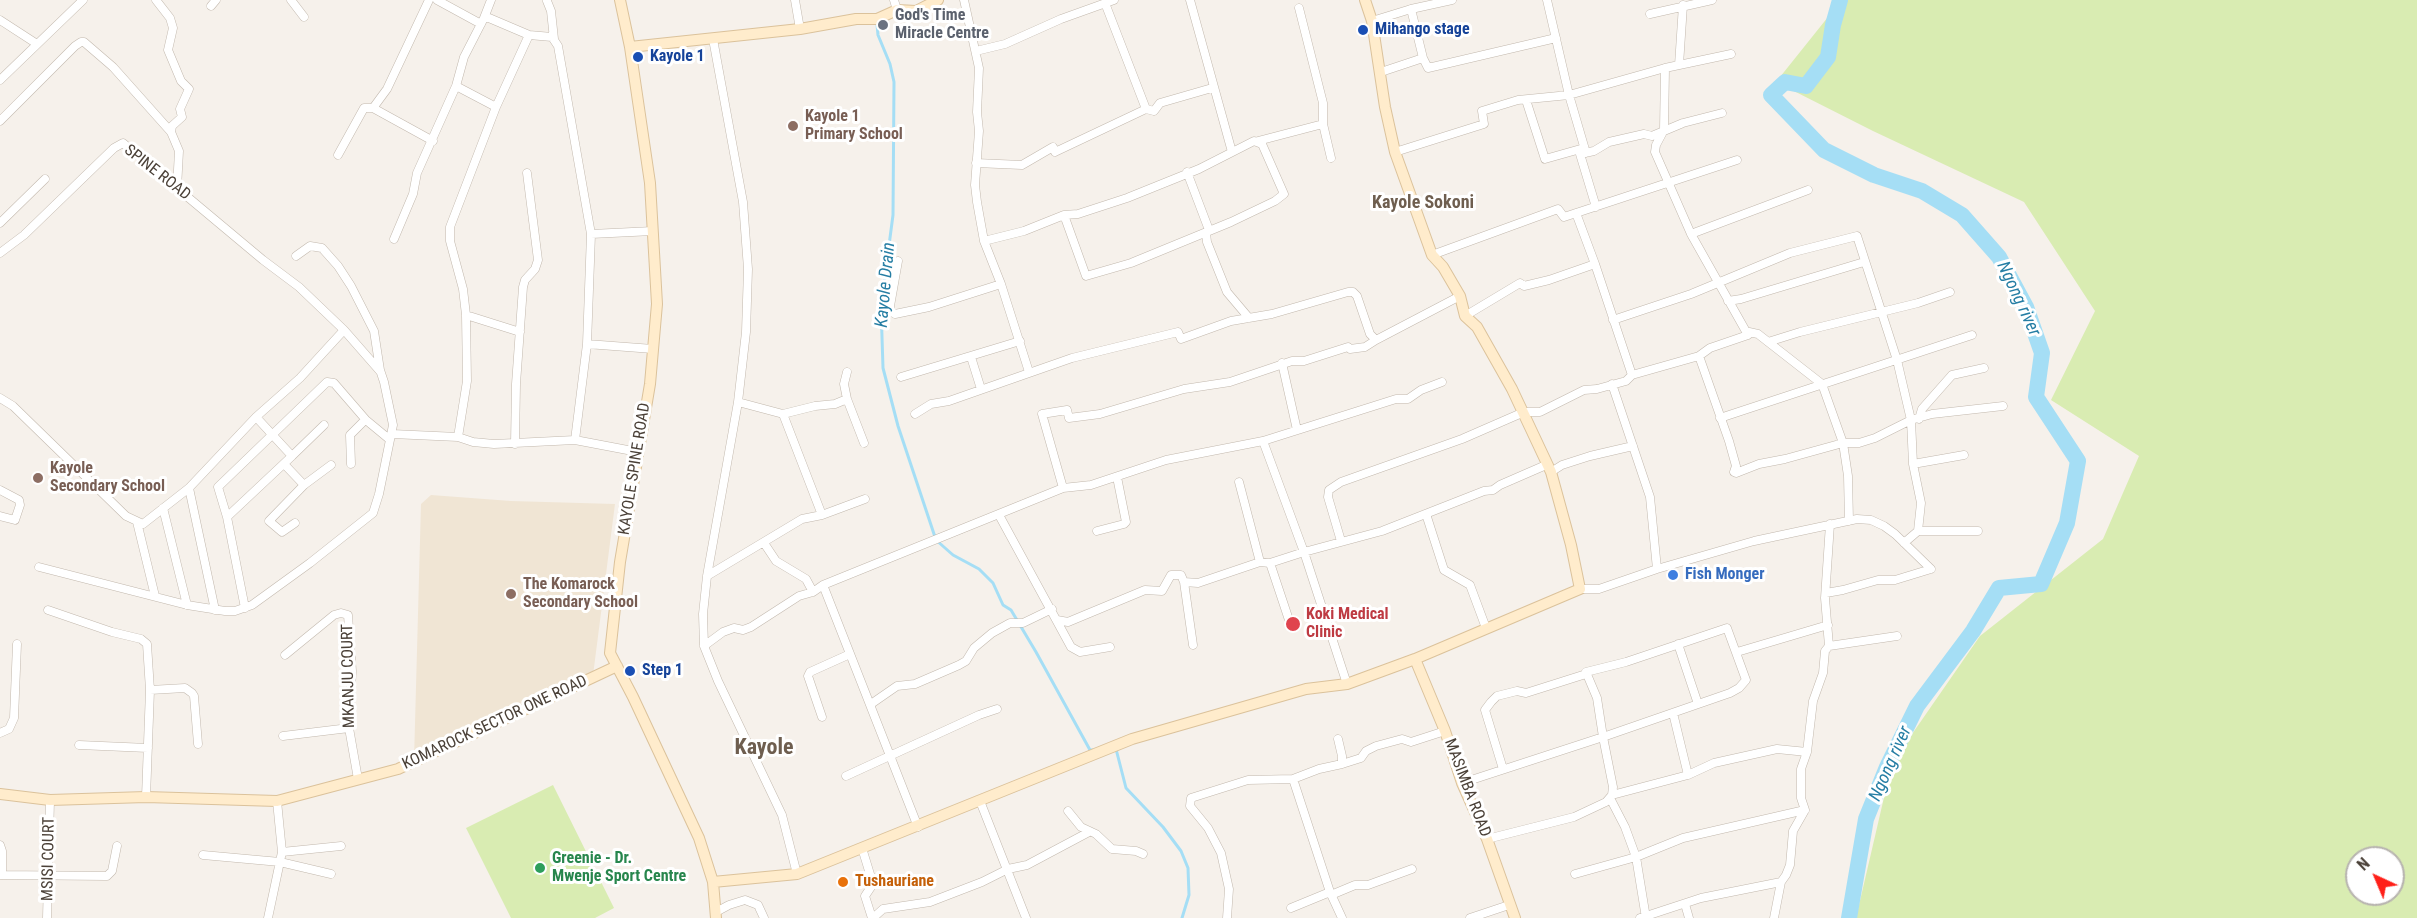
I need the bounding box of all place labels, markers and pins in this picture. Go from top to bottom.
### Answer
place label: God's Time Miracle Centre [895,6,989,44]
marker: God's Time Miracle Centre [876,18,890,32]
place label: Mihango stage [1375,20,1470,40]
marker: Mihango stage [1356,23,1370,37]
place label: Kayole 1 [650,47,705,67]
marker: Kayole 1 [631,50,645,64]
place label: Kayole 1 Primary School [805,107,903,145]
marker: Kayole 1 Primary School [786,119,800,133]
place label: Kayole Secondary School [50,459,165,497]
marker: Kayole Secondary School [31,471,45,485]
place label: Fish Monger [1685,565,1764,585]
marker: Fish Monger [1666,568,1680,582]
place label: The Komarock Secondary School [523,575,638,613]
marker: The Komarock Secondary School [504,587,518,601]
place label: Koki Medical Clinic [1306,605,1389,643]
marker: Koki Medical Clinic [1284,615,1302,633]
place label: Step 1 [642,661,683,681]
marker: Step 1 [623,664,637,678]
place label: Greenie - Dr. Mwenje Sport Centre [552,849,686,887]
marker: Greenie - Dr. Mwenje Sport Centre [533,861,547,875]
place label: Tushauriane [855,872,934,892]
marker: Tushauriane [836,875,850,889]

